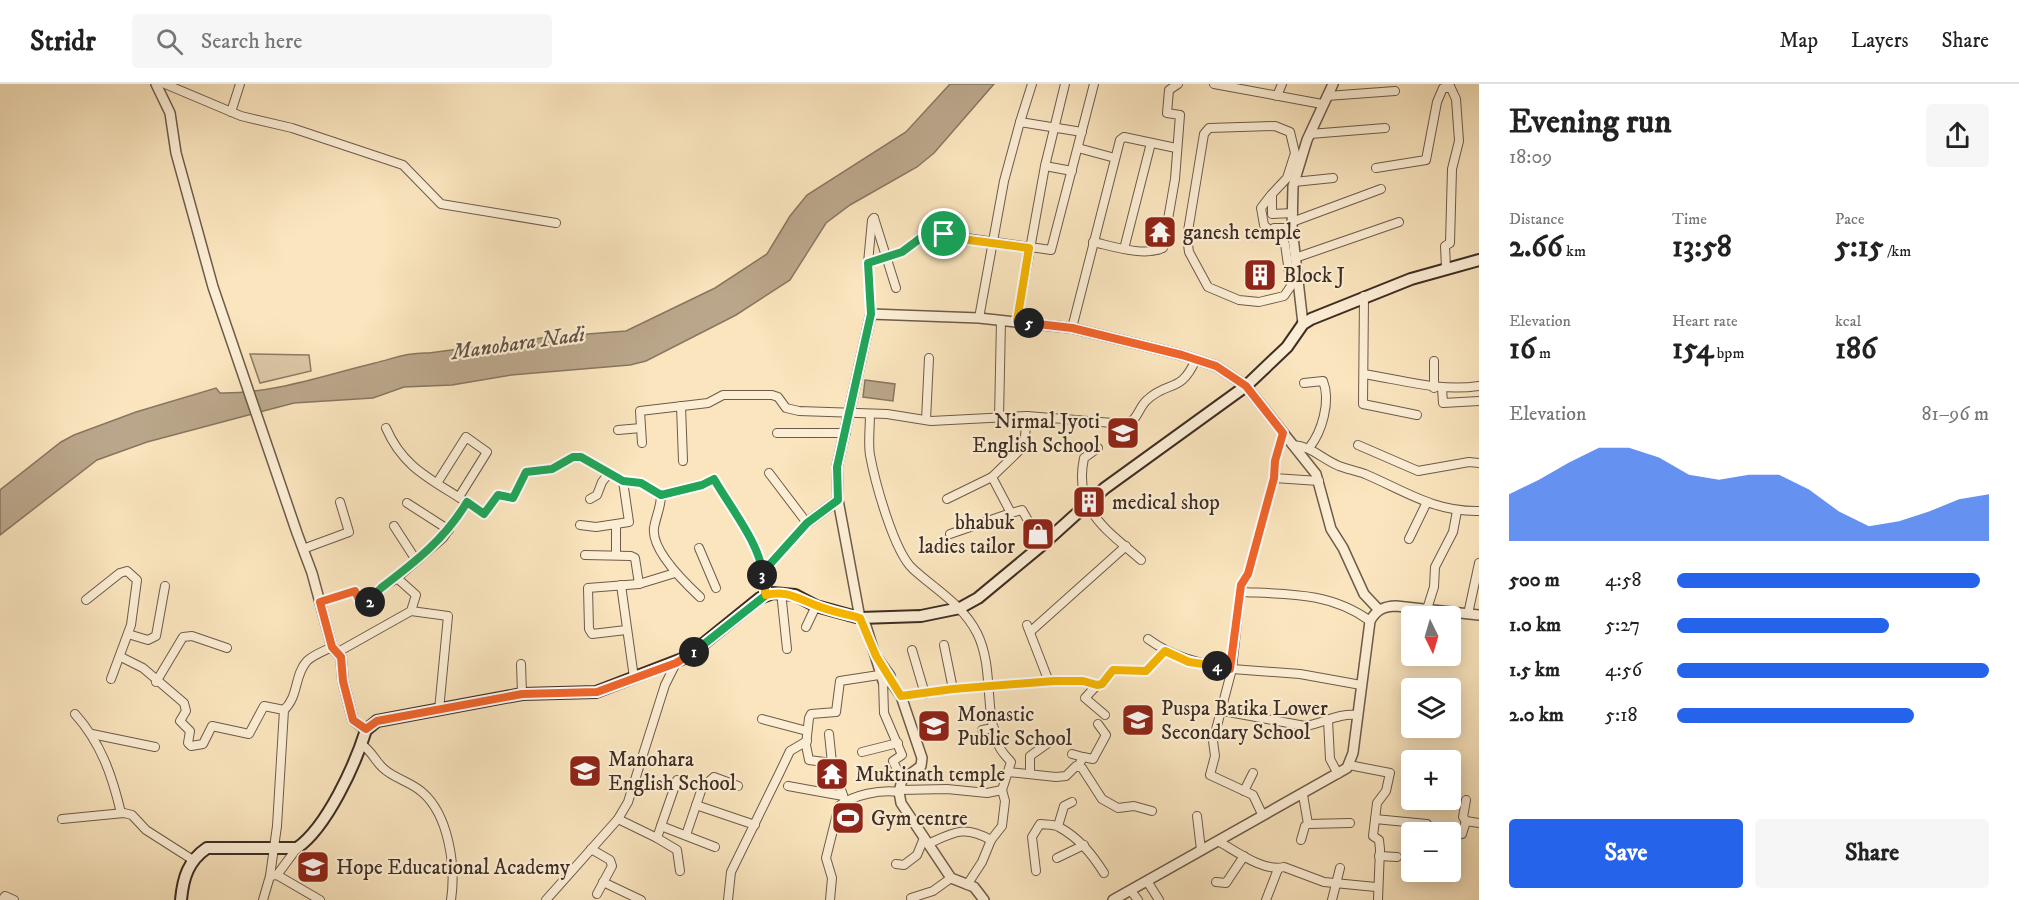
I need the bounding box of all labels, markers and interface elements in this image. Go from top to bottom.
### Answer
search box [132,14,552,68]
text: Stridr [30,24,96,59]
icon: search [153,25,186,58]
text: Search here [201,28,302,55]
text: Map [1779,28,1818,54]
text: Layers [1851,28,1909,54]
text: Share [1942,28,1989,54]
text: Evening run [1509,102,1671,143]
button: share [1926,104,1989,167]
text: 18:09 [1509,145,1552,170]
pin [918,208,969,259]
text: Distance [1509,209,1564,229]
text: Time [1672,209,1707,229]
text: Pace [1835,209,1865,229]
temple icon: ganesh temple [1142,214,1178,250]
icon: arrive [927,217,960,250]
place label: ganesh temple [1183,220,1301,246]
text: 2.66 [1509,229,1563,266]
text: 13:58 [1672,229,1732,266]
text: 5:15 [1835,229,1883,266]
text: km [1563,241,1586,261]
text: /km [1883,241,1911,261]
building icon: Block J [1242,257,1278,293]
place label: Block J [1283,263,1345,289]
pin: 5 [1014,308,1044,338]
text: Elevation [1509,311,1571,331]
text: Heart rate [1672,311,1738,331]
text: kcal [1835,311,1861,331]
text: 5 [1025,313,1033,333]
water label: Manohara Nadi [448,321,588,366]
text: 16 [1509,331,1536,368]
text: 154 [1672,331,1713,368]
text: 186 [1835,331,1877,368]
text: m [1536,343,1551,363]
text: bpm [1713,343,1744,363]
text: Elevation [1509,402,1586,427]
text: 81–96 m [1921,402,1989,427]
place label: Nirmal Jyoti English School [972,409,1101,459]
school or university icon: Nirmal Jyoti English School [1105,415,1141,451]
building icon: medical shop [1071,484,1107,520]
place label: medical shop [1112,490,1220,516]
place label: bhabuk ladies tailor [918,510,1016,560]
shop icon: bhabuk ladies tailor [1020,516,1056,552]
pin: 3 [747,560,777,590]
text: 3 [759,565,765,585]
text: 500 m [1509,568,1560,593]
text: 4:58 [1605,568,1642,593]
pin: 2 [355,587,385,617]
text: 2 [366,592,374,612]
north arrow [1401,606,1461,666]
map controls [1401,606,1461,882]
text: 1.0 km [1509,613,1561,638]
text: 5:27 [1605,613,1640,638]
pin: 1 [679,637,709,667]
text: 1 [691,642,697,662]
pin: 4 [1202,651,1232,681]
text: 4 [1212,656,1222,676]
text: 1.5 km [1509,658,1560,683]
text: 4:56 [1605,658,1642,683]
button: layers [1401,678,1461,738]
place label: Puspa Batika Lower Secondary School [1161,696,1328,746]
place label: Monastic Public School [957,702,1073,752]
school or university icon: Puspa Batika Lower Secondary School [1120,702,1156,738]
text: 2.0 km [1509,703,1564,728]
text: 5:18 [1605,703,1638,728]
school or university icon: Monastic Public School [916,708,952,744]
place label: Manohara English School [608,747,737,797]
button: + [1401,750,1461,810]
school or university icon: Manohara English School [567,753,603,789]
temple icon: Muktinath temple [814,756,850,792]
place label: Muktinath temple [855,762,1005,788]
sports icon: Gym centre [830,800,866,836]
place label: Gym centre [871,806,968,832]
button: Save [1509,819,1743,888]
button: Share [1755,819,1989,888]
button: − [1401,822,1461,882]
school or university icon: Hope Educational Academy [295,849,331,885]
place label: Hope Educational Academy [336,855,571,881]

